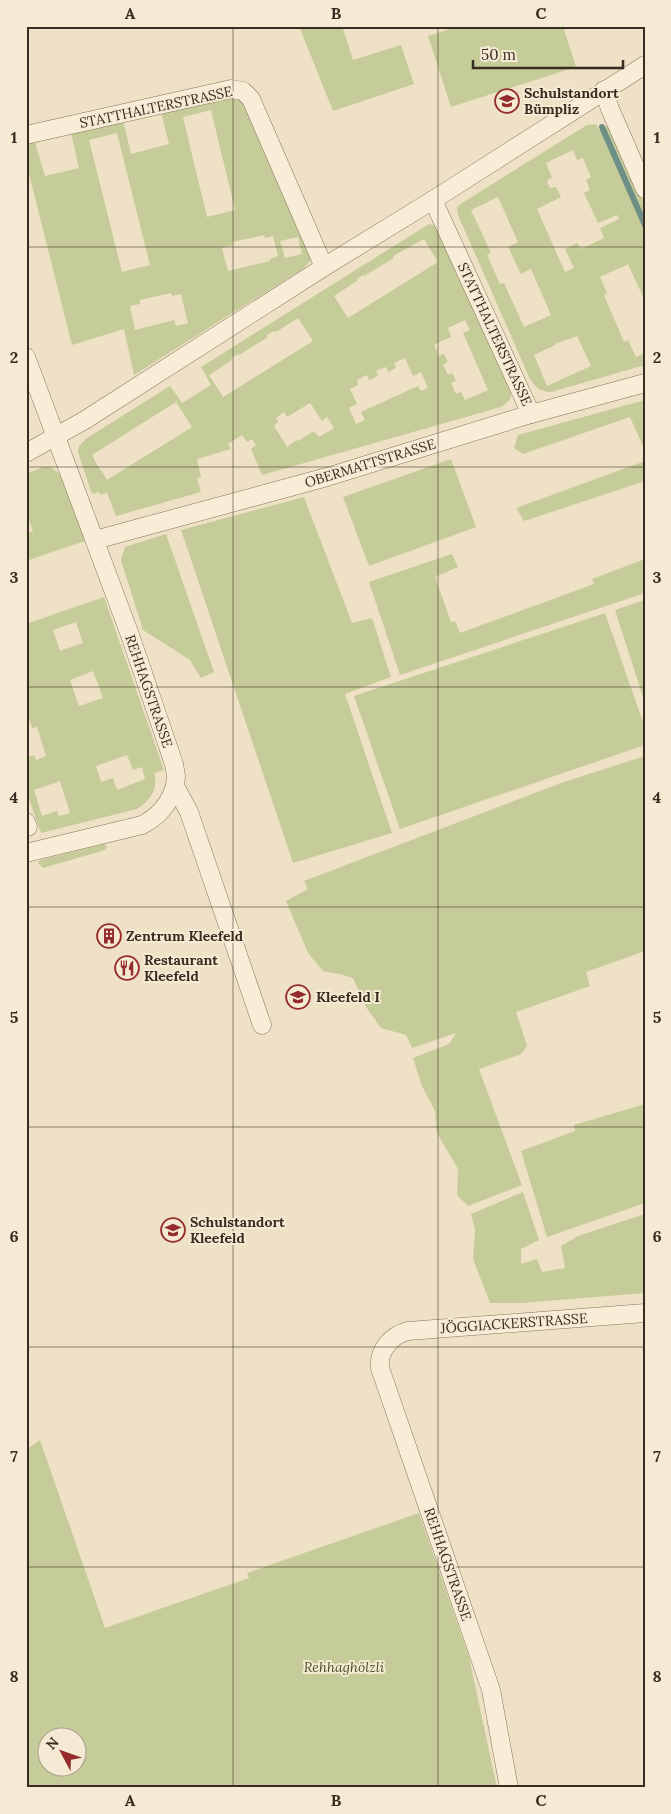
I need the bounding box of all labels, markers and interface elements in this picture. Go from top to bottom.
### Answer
text: A [125,3,136,23]
text: B [331,3,342,23]
text: C [535,3,547,23]
scale bar [473,38,624,70]
text: 50 m [481,45,516,64]
street label: STATTHALTERSTRASSE [78,82,234,132]
place label: Schulstandort Bümpliz [524,84,619,118]
school or university icon: Schulstandort Bümpliz [494,88,520,114]
text: 1 [11,127,17,147]
text: 1 [654,127,660,147]
street label: STATTHALTERSTRASSE [454,259,536,409]
text: 2 [10,347,18,367]
text: 2 [653,347,661,367]
street label: OBERMATTSTRASSE [302,434,438,491]
text: 3 [10,567,19,587]
text: 3 [653,567,662,587]
street label: REHHAGSTRASSE [121,632,177,750]
text: 4 [10,787,19,807]
text: 4 [653,787,662,807]
building icon: Zentrum Kleefeld [96,923,122,949]
place label: Zentrum Kleefeld [126,927,243,945]
place label: Restaurant Kleefeld [144,951,218,985]
restaurant icon: Restaurant Kleefeld [114,955,140,981]
school or university icon: Kleefeld I [285,984,311,1010]
place label: Kleefeld I [316,988,380,1006]
text: 5 [10,1007,19,1027]
text: 5 [653,1007,662,1027]
place label: Schulstandort Kleefeld [190,1213,285,1247]
school or university icon: Schulstandort Kleefeld [160,1217,186,1243]
text: 6 [9,1226,19,1246]
text: 6 [652,1226,662,1246]
street label: JÖGGIACKERSTRASSE [439,1309,588,1337]
text: 7 [10,1446,18,1466]
text: 7 [653,1446,661,1466]
street label: REHHAGSTRASSE [420,1505,476,1623]
park label: Rehhaghölzli [304,1658,385,1676]
text: 8 [9,1666,19,1686]
text: 8 [652,1666,662,1686]
north arrow [38,1726,88,1776]
text: N [42,1733,63,1753]
text: A [125,1790,136,1810]
text: B [331,1790,342,1810]
text: C [535,1790,547,1810]

